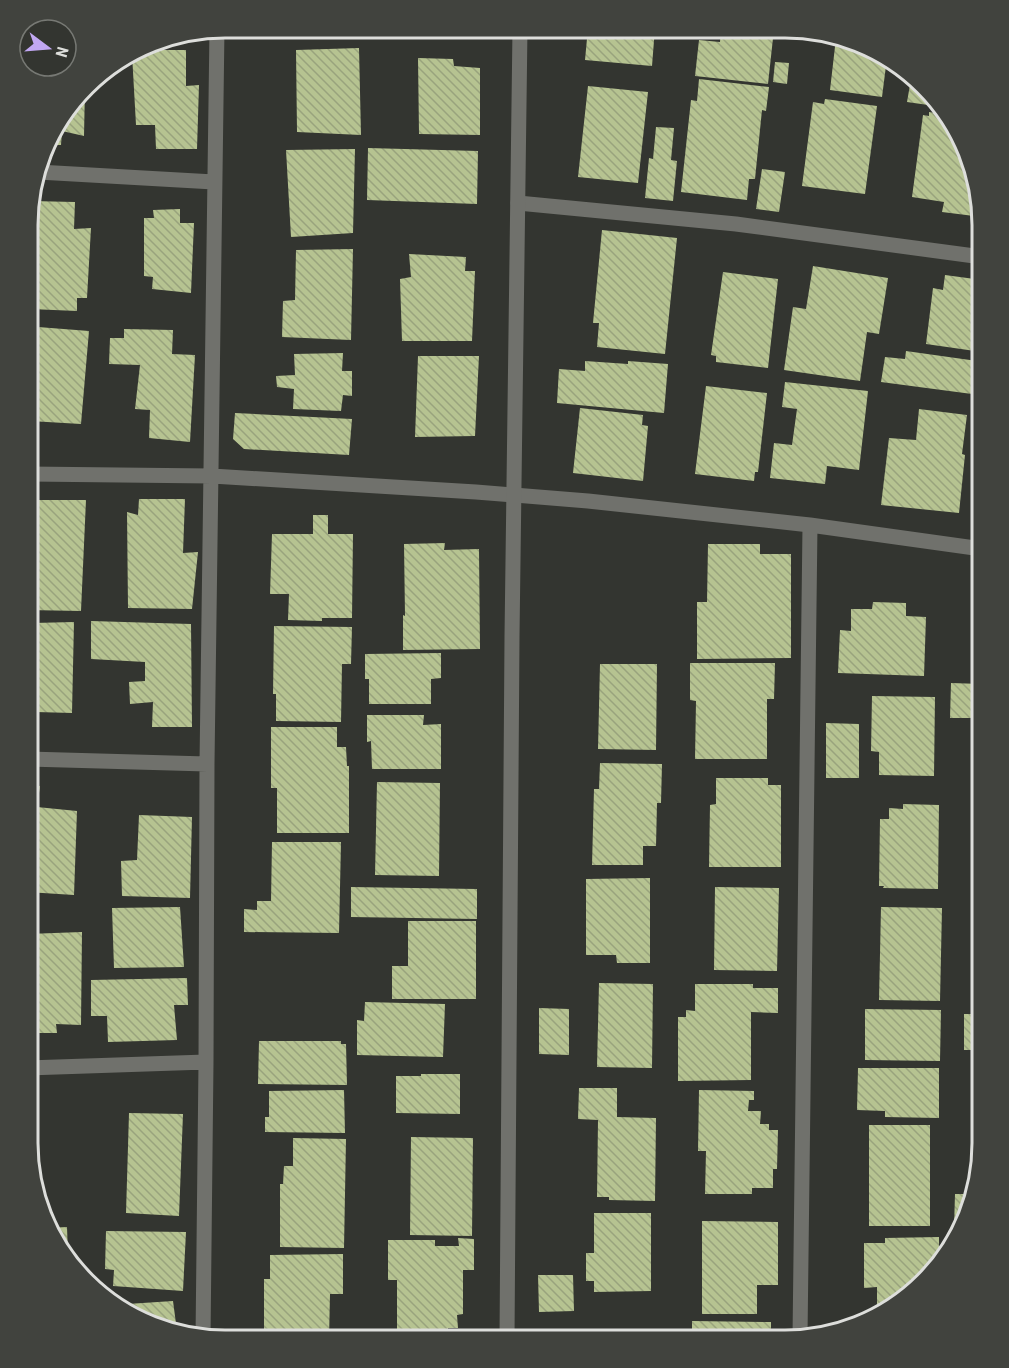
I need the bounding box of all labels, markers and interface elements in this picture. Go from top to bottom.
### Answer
north arrow [18,18,78,78]
text: N [51,45,72,59]

